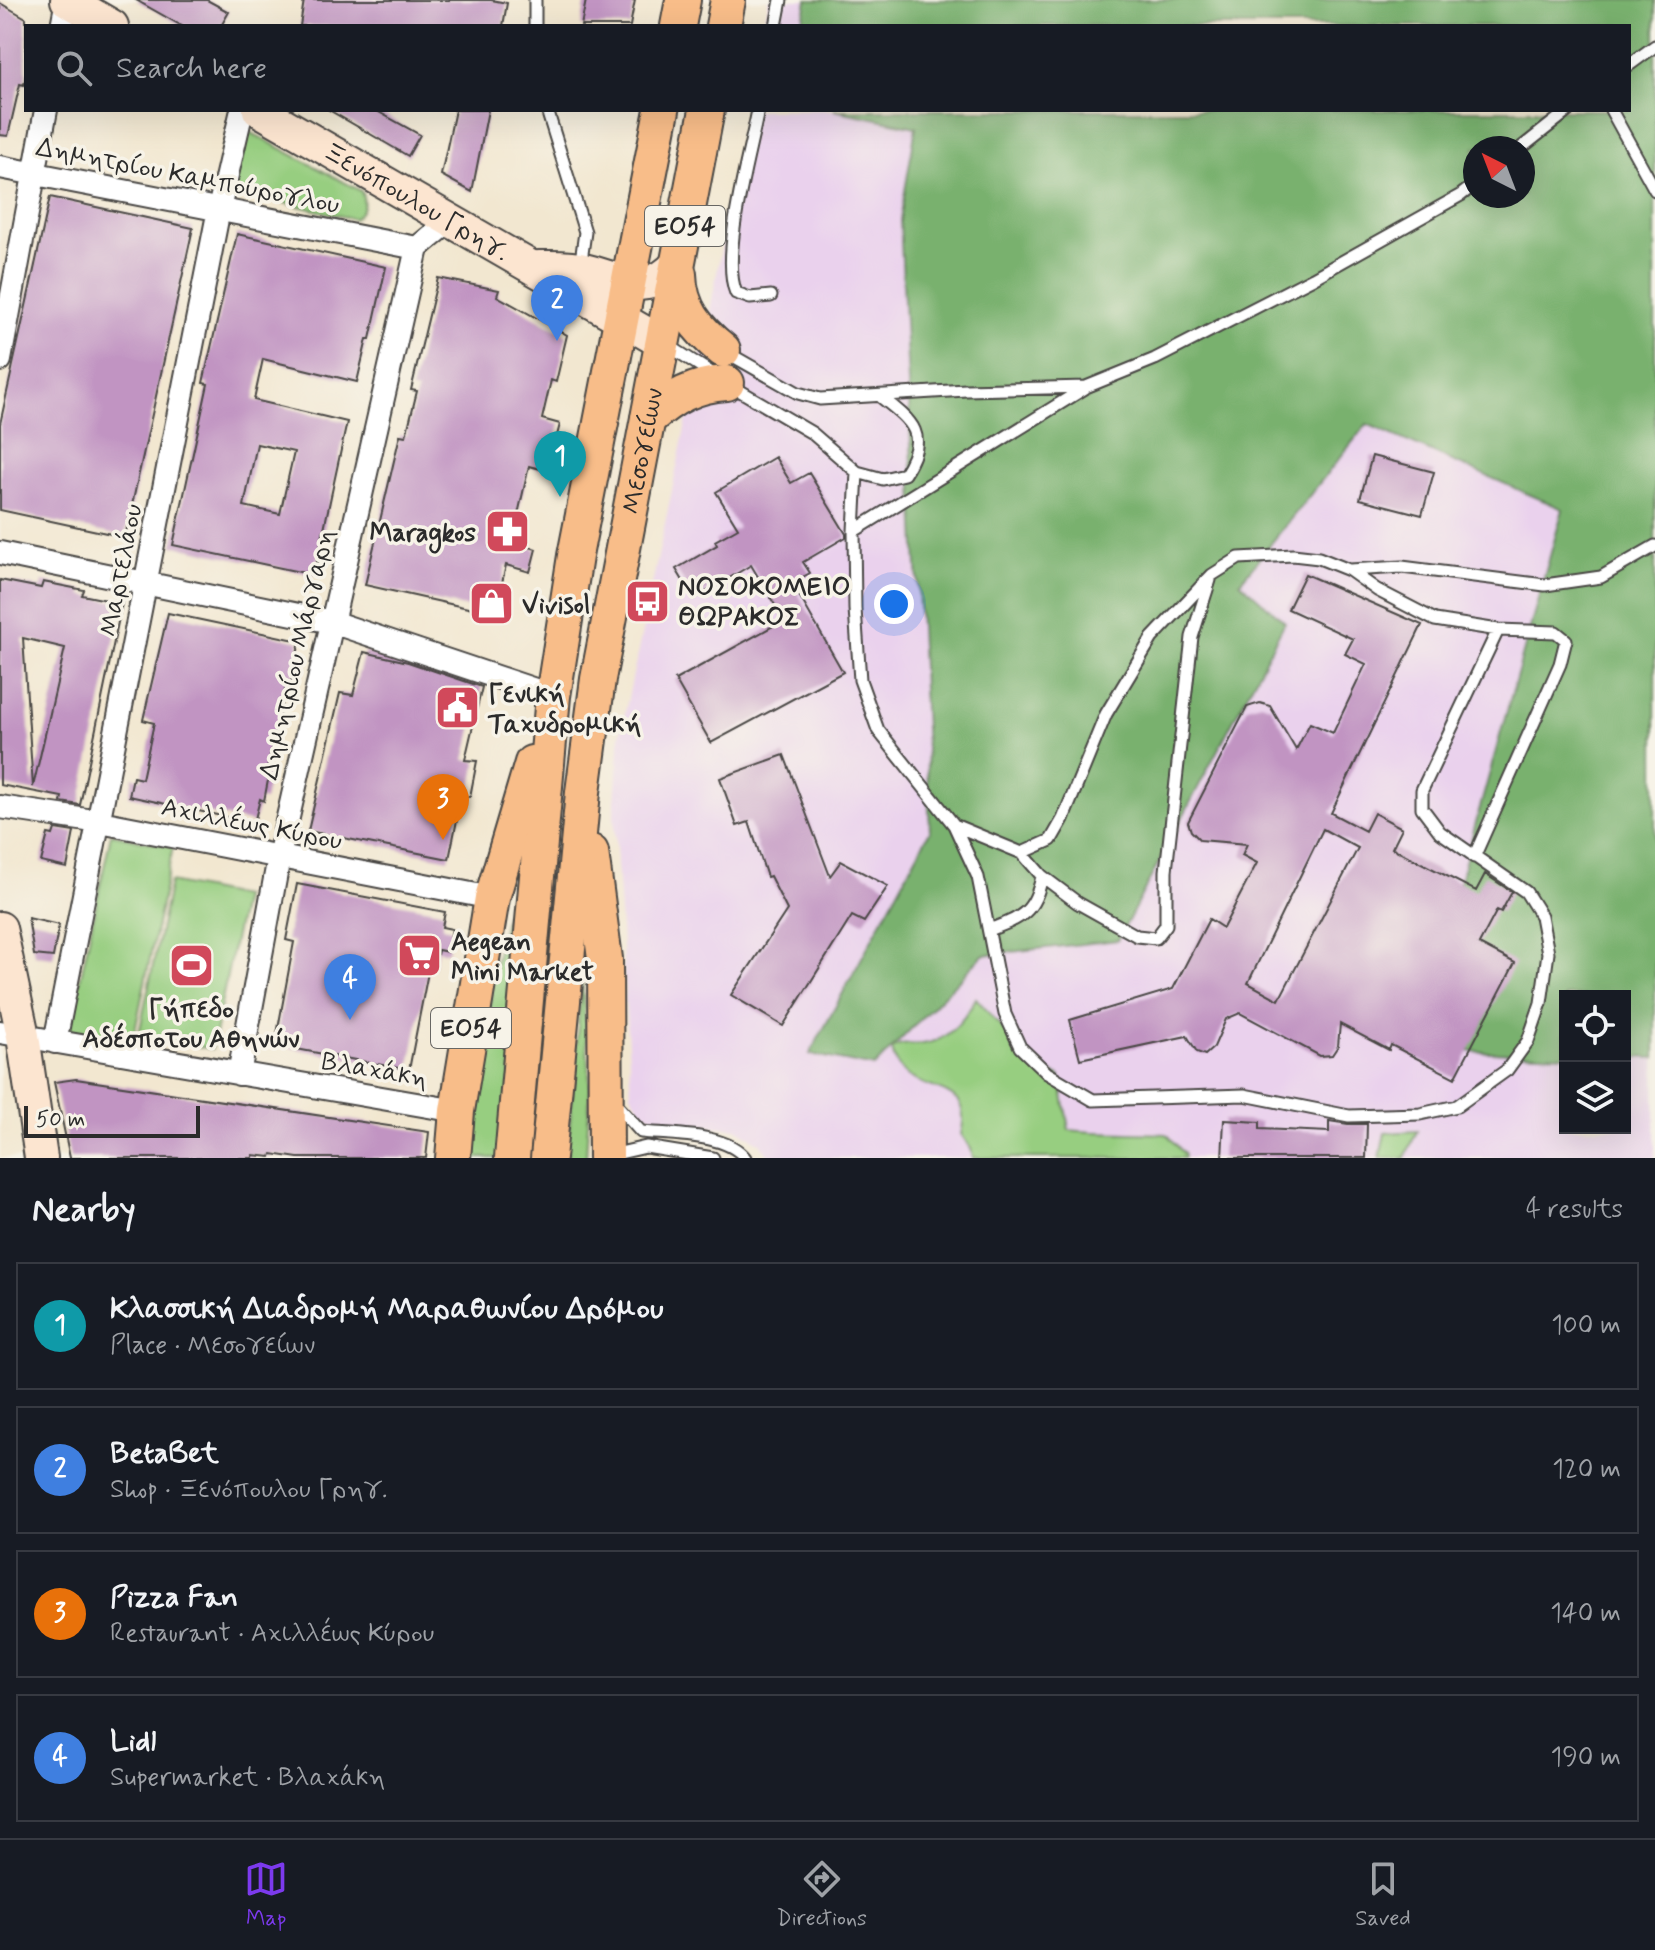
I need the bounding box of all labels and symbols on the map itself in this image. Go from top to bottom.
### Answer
street label: Δημητρίου Καμπούρογλου [33,131,342,223]
street label: Ξενόπουλου Γρηγ. [316,136,515,270]
north arrow [1463,136,1535,208]
road number: ΕΟ54 [645,206,725,246]
pin: 2 [531,275,583,341]
street label: Μεσογείων [615,385,672,517]
pin: 1 [534,431,586,497]
street label: Μαρτελάου [92,501,151,640]
pharmacy icon: Maragkos [483,508,531,556]
place label: Maragkos [370,517,476,554]
street label: Δημητρίου Μάργαρη [253,526,343,783]
place label: ΝΟΣΟΚΟΜΕΙΟ ΘΩΡΑΚΟΣ [678,571,851,635]
bus stop icon: ΝΟΣΟΚΟΜΕΙΟ ΘΩΡΑΚΟΣ [623,577,671,625]
shop icon: Vivisol [467,580,515,628]
your location [874,584,914,624]
place label: Vivisol [522,589,590,623]
place label: Γενική Ταχυδρομική [487,678,641,742]
public building icon: Γενική Ταχυδρομική [433,684,481,732]
pin: 3 [417,774,469,840]
street label: Αχιλλέως Κύρου [158,791,345,859]
place label: Aegean Mini Market [451,926,594,990]
supermarket icon: Aegean Mini Market [396,932,444,980]
sports icon: Γήπεδο Αδέσποτου Αθηνών [167,941,215,989]
pin: 4 [324,954,376,1020]
place label: Γήπεδο Αδέσποτου Αθηνών [82,993,300,1057]
road number: ΕΟ54 [431,1008,511,1048]
street label: Βλαχάκη [319,1045,430,1097]
scale bar [24,1102,200,1138]

